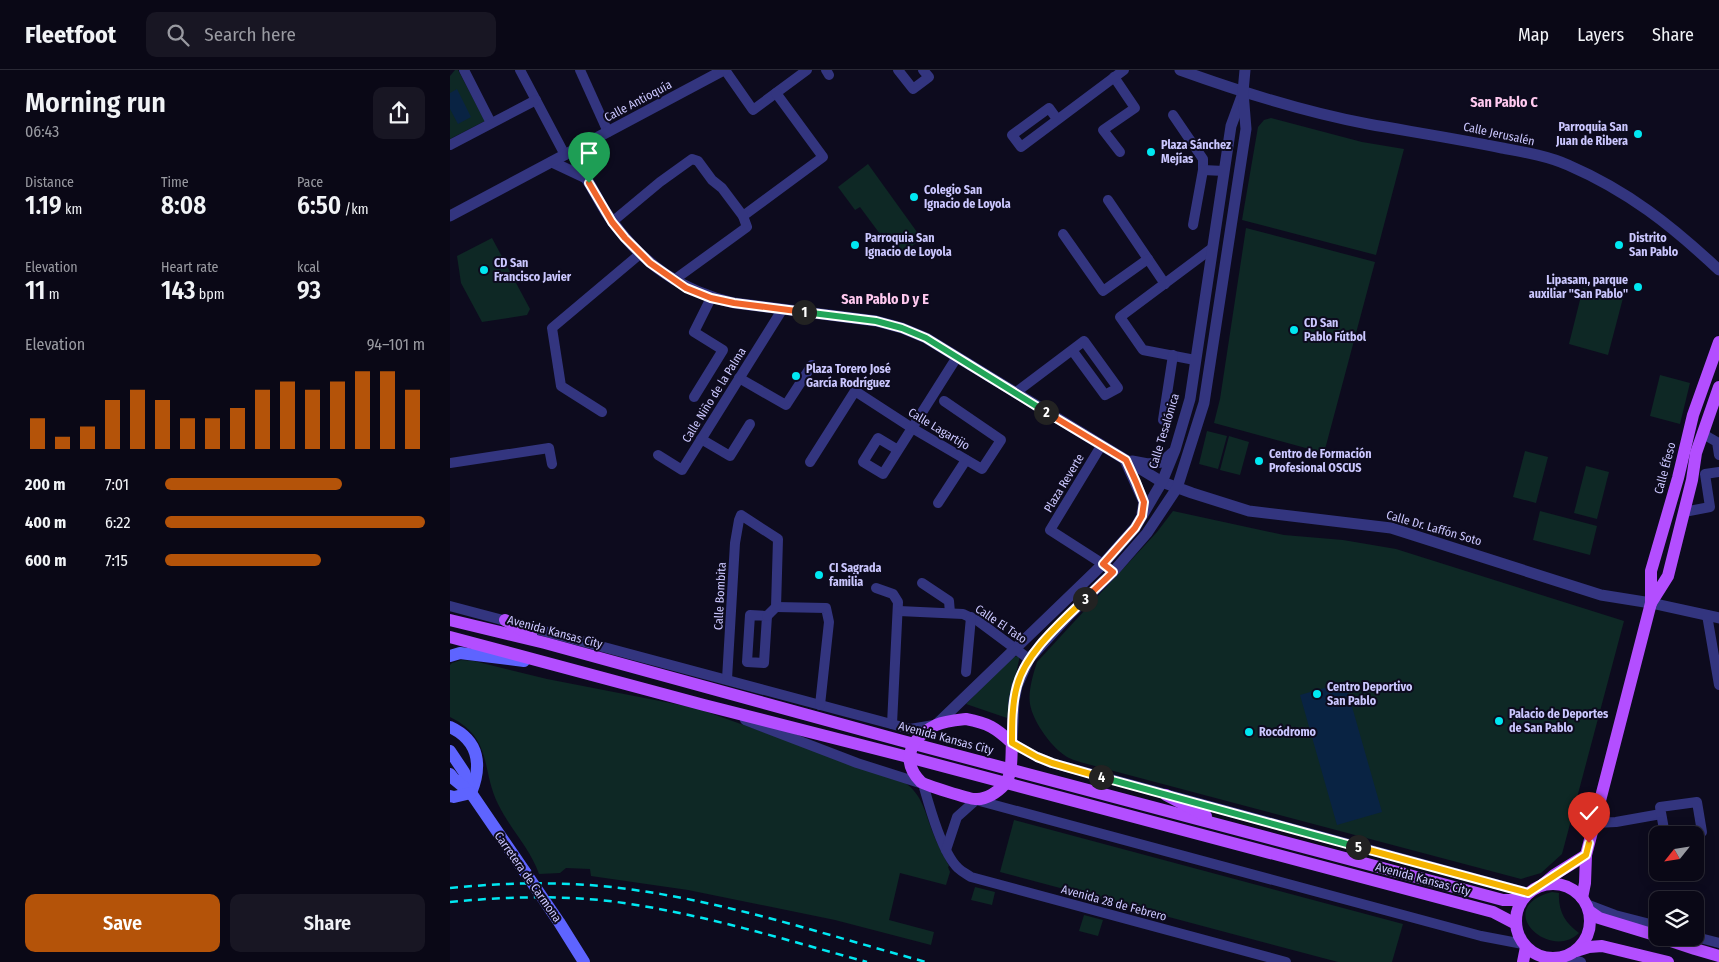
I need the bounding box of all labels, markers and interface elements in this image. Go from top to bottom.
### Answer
search box [146,12,496,57]
text: Fleetfoot [25,21,116,49]
icon: search [164,21,192,49]
text: Search here [204,23,296,46]
text: Map [1518,24,1549,46]
text: Layers [1577,24,1624,46]
text: Share [1652,24,1694,46]
street label: Calle Antioquía [602,77,674,125]
text: Morning run [25,86,166,119]
button: share [373,87,425,139]
district label: San Pablo C [1470,94,1538,111]
street label: Calle Jerusalén [1462,120,1536,148]
place label: Parroquia San Juan de Ribera [1555,120,1628,148]
text: 06:43 [25,122,59,141]
marker: Parroquia San Juan de Ribera [1632,128,1644,140]
pin [568,132,610,183]
place label: Plaza Sánchez Mejías [1161,138,1231,166]
icon: arrive [575,139,603,167]
marker: Plaza Sánchez Mejías [1145,146,1157,158]
text: Distance [25,174,74,191]
text: Time [161,174,189,191]
text: Pace [297,174,323,191]
place label: Colegio San Ignacio de Loyola [924,183,1011,211]
text: 1.19 [25,191,62,221]
text: 8:08 [161,191,206,221]
text: 6:50 [297,191,341,221]
marker: Colegio San Ignacio de Loyola [908,191,920,203]
text: km [62,201,82,218]
text: /km [341,201,368,218]
place label: Parroquia San Ignacio de Loyola [865,231,952,259]
place label: Distrito San Pablo [1629,231,1679,259]
marker: Parroquia San Ignacio de Loyola [849,239,861,251]
marker: Distrito San Pablo [1613,239,1625,251]
place label: CD San Francisco Javier [494,256,572,284]
text: Elevation [25,259,78,276]
text: Heart rate [161,259,218,276]
text: kcal [297,259,320,276]
marker: CD San Francisco Javier [478,264,490,276]
place label: Lipasam, parque auxiliar "San Pablo" [1529,273,1628,301]
text: 11 [25,276,45,306]
text: 143 [161,276,195,306]
text: 93 [297,276,321,306]
marker: Lipasam, parque auxiliar "San Pablo" [1632,281,1644,293]
text: m [45,286,59,303]
text: bpm [195,286,224,303]
district label: San Pablo D y E [841,291,929,308]
pin: 1 [792,300,816,324]
text: 1 [802,304,807,321]
place label: CD San Pablo Fútbol [1304,316,1367,344]
marker: CD San Pablo Fútbol [1288,324,1300,336]
text: Elevation [25,335,85,354]
text: 94–101 m [367,335,425,354]
street label: Calle Niño de la Palma [679,345,749,445]
place label: Plaza Torero José García Rodríguez [806,362,891,390]
marker: Plaza Torero José García Rodríguez [790,370,802,382]
street label: Calle Tesalónica [1146,392,1182,470]
pin: 2 [1034,400,1058,424]
text: 2 [1043,404,1050,421]
street label: Calle Lagartijo [906,405,972,453]
street label: Calle Éfeso [1650,440,1679,495]
place label: Centro de Formación Profesional OSCUS [1269,447,1372,475]
street label: Plaza Reverte [1041,451,1087,515]
marker: Centro de Formación Profesional OSCUS [1253,455,1265,467]
text: 200 m [25,475,65,494]
text: 7:01 [105,475,129,494]
street label: Calle Dr. Laffón Soto [1385,508,1483,548]
text: 400 m [25,513,66,532]
text: 6:22 [105,513,130,532]
text: 600 m [25,551,66,570]
text: 7:15 [105,551,128,570]
place label: CI Sagrada familia [829,561,882,589]
street label: Calle Bombita [711,562,729,630]
marker: CI Sagrada familia [813,569,825,581]
pin: 3 [1072,586,1098,612]
text: 3 [1082,591,1089,608]
street label: Calle El Tato [973,602,1029,646]
street label: Avenida Kansas City [506,613,605,652]
place label: Centro Deportivo San Pablo [1327,680,1413,708]
marker: Centro Deportivo San Pablo [1311,688,1323,700]
place label: Palacio de Deportes de San Pablo [1509,707,1609,735]
marker: Palacio de Deportes de San Pablo [1493,715,1505,727]
street label: Avenida Kansas City [897,719,996,758]
place label: Rocódromo [1259,725,1317,739]
marker: Rocódromo [1243,726,1255,738]
pin: 4 [1088,764,1114,790]
text: 4 [1098,769,1105,786]
pin [1568,792,1610,843]
icon: check [1575,799,1603,827]
north arrow [1649,826,1704,881]
map controls [1649,826,1704,946]
street label: Carretera de Carmona [492,829,564,925]
pin: 5 [1346,834,1370,860]
text: 5 [1355,839,1362,856]
street label: Avenida Kansas City [1374,860,1473,899]
street label: Avenida 28 de Febrero [1060,882,1168,924]
button: layers [1649,891,1704,946]
button: Save [25,894,220,952]
button: Share [230,894,425,952]

